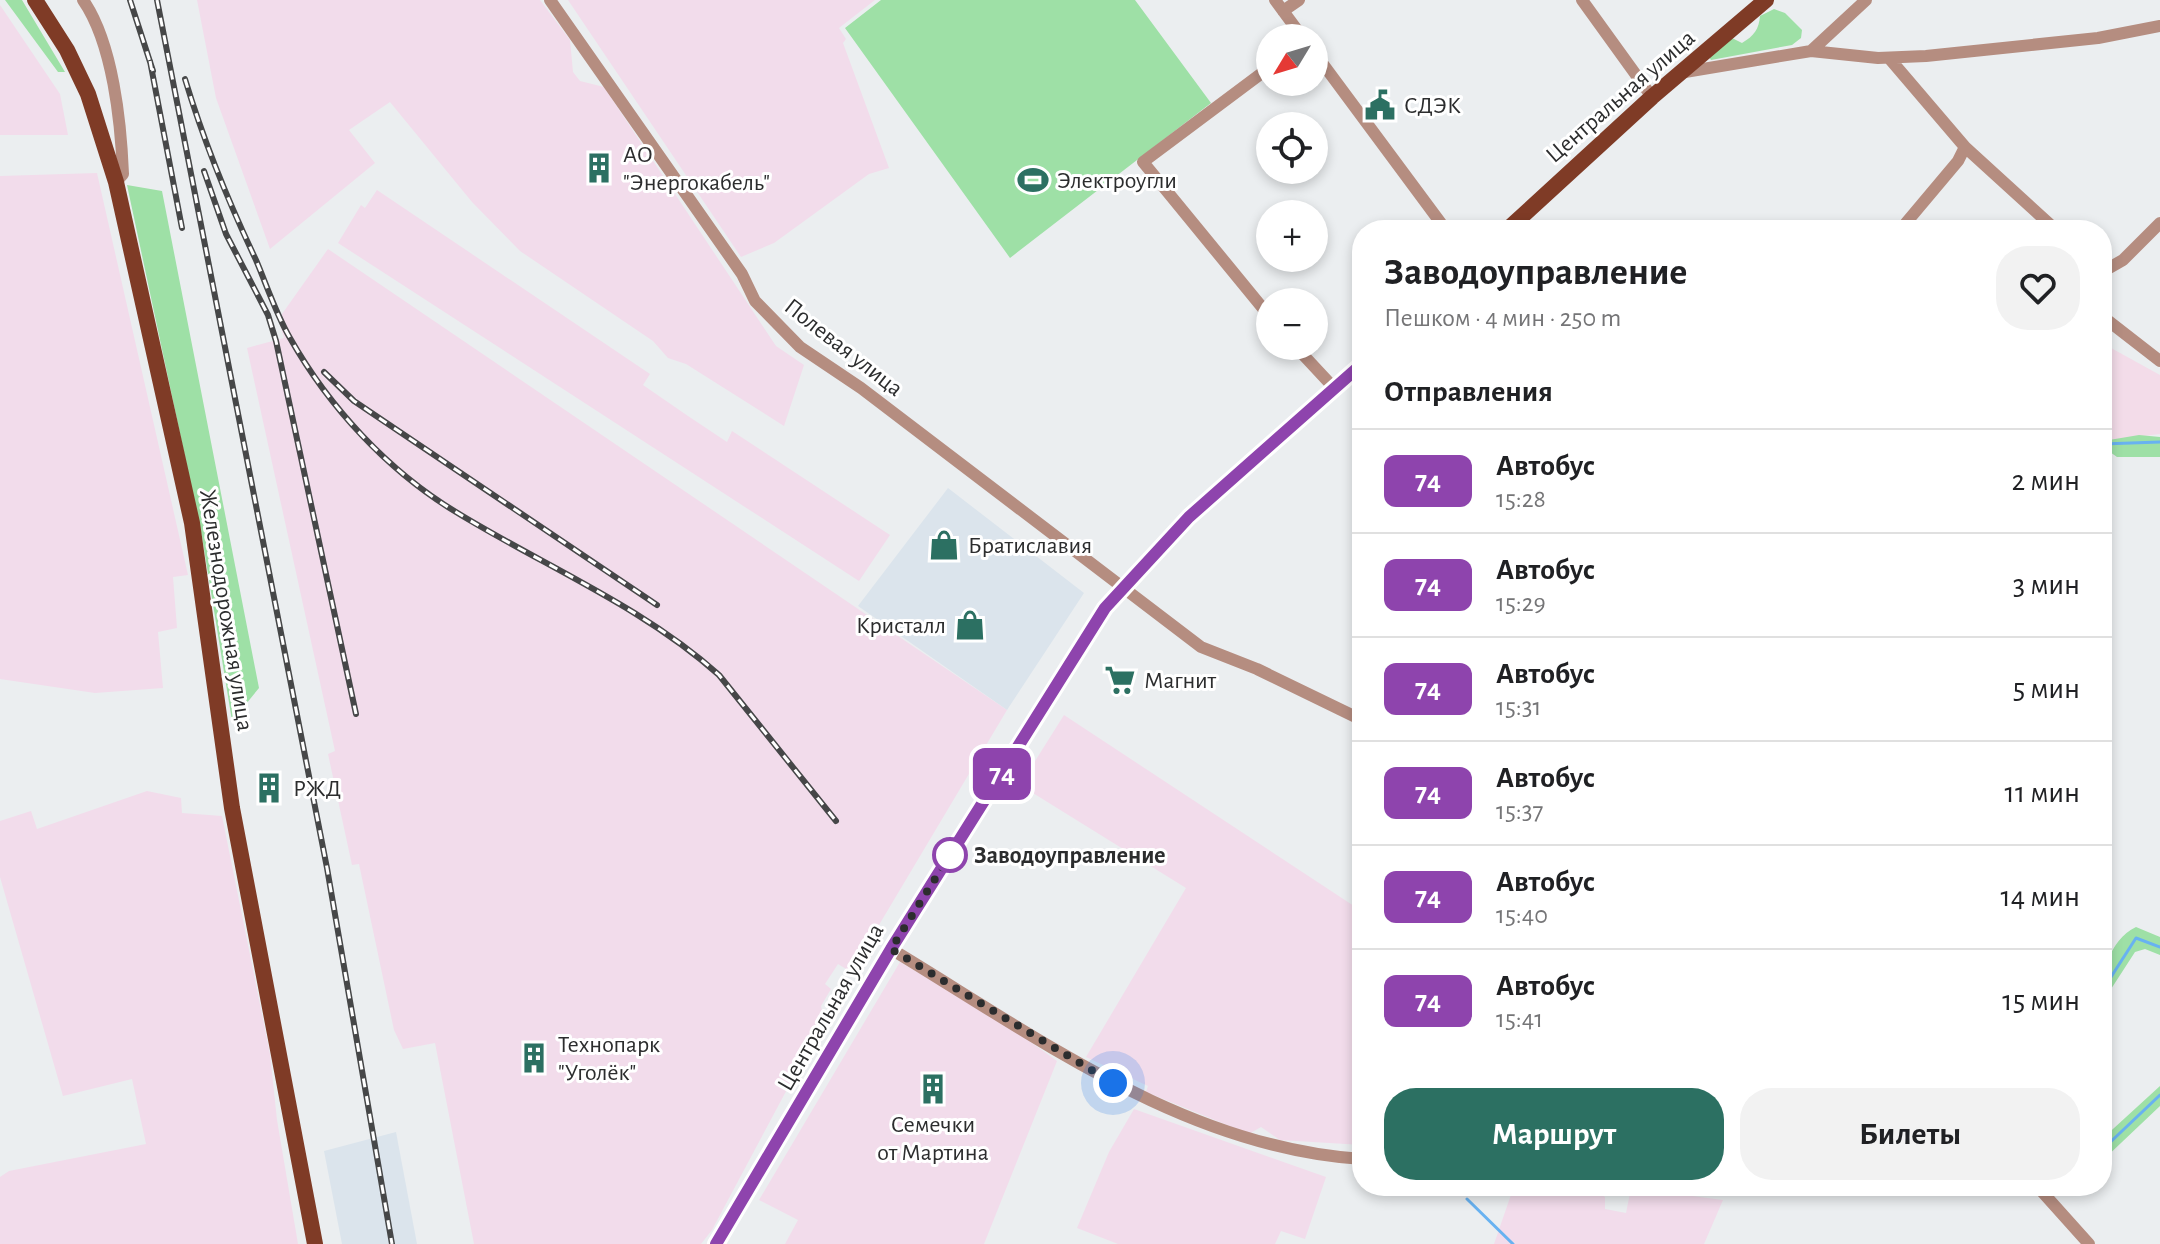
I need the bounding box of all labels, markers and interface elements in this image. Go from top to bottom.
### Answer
north arrow [1256,24,1328,96]
map controls [1256,24,1328,360]
street label: Центральная улица [1542,26,1700,168]
public building icon: СДЭК [1363,88,1397,122]
place label: СДЭК [1404,94,1461,118]
button: locate [1256,112,1328,184]
place label: АО "Энергокабель" [623,143,770,195]
building icon: АО "Энергокабель" [582,151,616,185]
sports icon: Электроугли [1016,163,1050,197]
place label: Электроугли [1057,169,1177,193]
button: + [1256,200,1328,272]
button: heart [1996,246,2080,330]
text: Заводоуправление [1384,254,1687,292]
button: − [1256,288,1328,360]
street label: Полевая улица [780,294,907,401]
text: Пешком · 4 мин · 250 m [1384,305,1621,331]
text: Отправления [1384,377,1553,407]
text: Автобус [1496,451,1595,481]
text: 2 мин [2012,466,2080,496]
text: 74 [1415,467,1441,495]
text: 15:28 [1496,486,1546,512]
street label: Железнодорожная улица [195,488,257,733]
shop icon: Братиславия [927,528,961,562]
place label: Братиславия [968,534,1092,558]
text: Автобус [1496,555,1595,585]
text: 3 мин [2013,570,2080,600]
text: 74 [1415,571,1441,599]
text: 15:29 [1496,590,1546,616]
shop icon: Кристалл [953,608,987,642]
place label: Кристалл [856,614,946,638]
text: Автобус [1496,659,1595,689]
supermarket icon: Магнит [1103,663,1137,697]
place label: Магнит [1144,669,1216,693]
text: 5 мин [2013,674,2080,704]
text: 74 [1415,675,1441,703]
text: 15:31 [1496,694,1541,720]
line badge: 74 [966,748,1038,800]
text: 74 [989,760,1015,788]
text: Автобус [1496,763,1595,793]
building icon: РЖД [252,771,286,805]
place label: РЖД [293,777,341,801]
text: 11 мин [2005,778,2080,808]
text: 74 [1415,779,1441,807]
text: 15:37 [1496,798,1543,824]
marker: Заводоуправление [933,838,967,872]
place label: Заводоуправление [974,844,1166,868]
text: Автобус [1496,867,1595,897]
text: 14 мин [2000,882,2080,912]
text: 74 [1415,883,1441,911]
text: 15:40 [1496,902,1548,928]
street label: Центральная улица [773,920,888,1095]
text: Автобус [1496,971,1595,1001]
text: 15 мин [2002,986,2080,1016]
text: 74 [1415,987,1441,1015]
text: 15:41 [1496,1006,1543,1032]
place label: Технопарк "Уголёк" [558,1033,660,1085]
building icon: Технопарк "Уголёк" [517,1041,551,1075]
your location [1093,1063,1133,1103]
building icon: Семечки от Мартина [916,1072,950,1106]
button: Маршрут [1384,1088,1724,1180]
button: Билеты [1740,1088,2080,1180]
place label: Семечки от Мартина [877,1113,989,1165]

